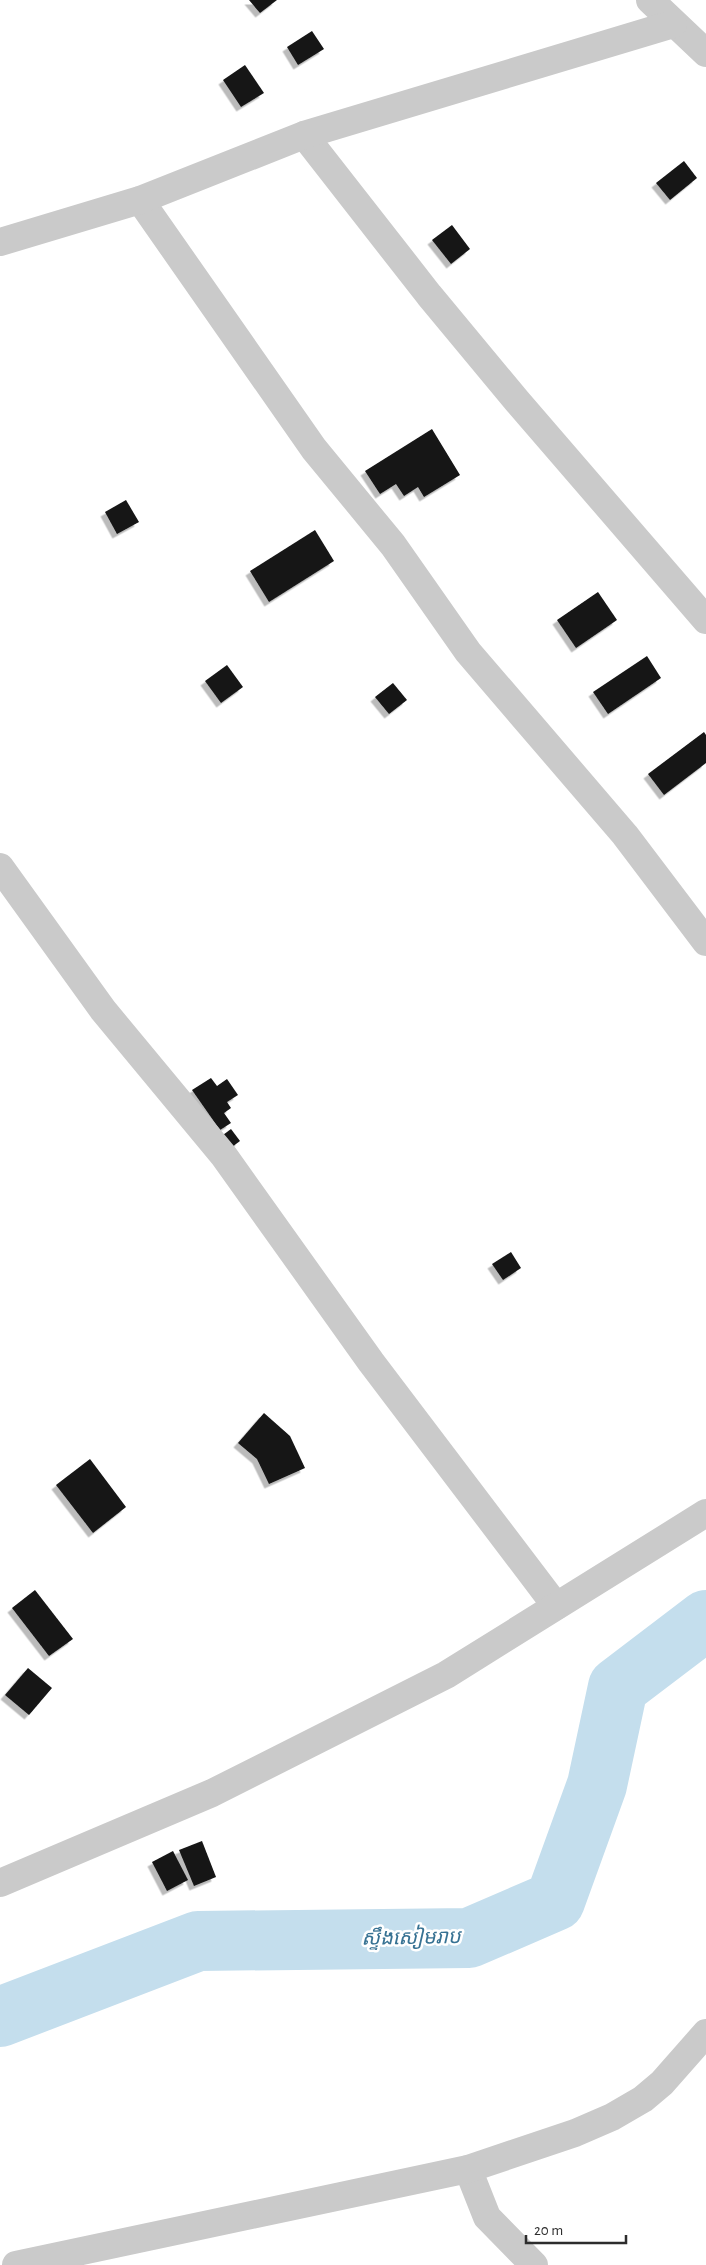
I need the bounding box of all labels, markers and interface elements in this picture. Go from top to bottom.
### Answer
water label: ស្ទឹងសៀមរាប [361,1923,463,1950]
scale bar [526,2212,626,2244]
text: 20 m [534,2223,563,2238]

